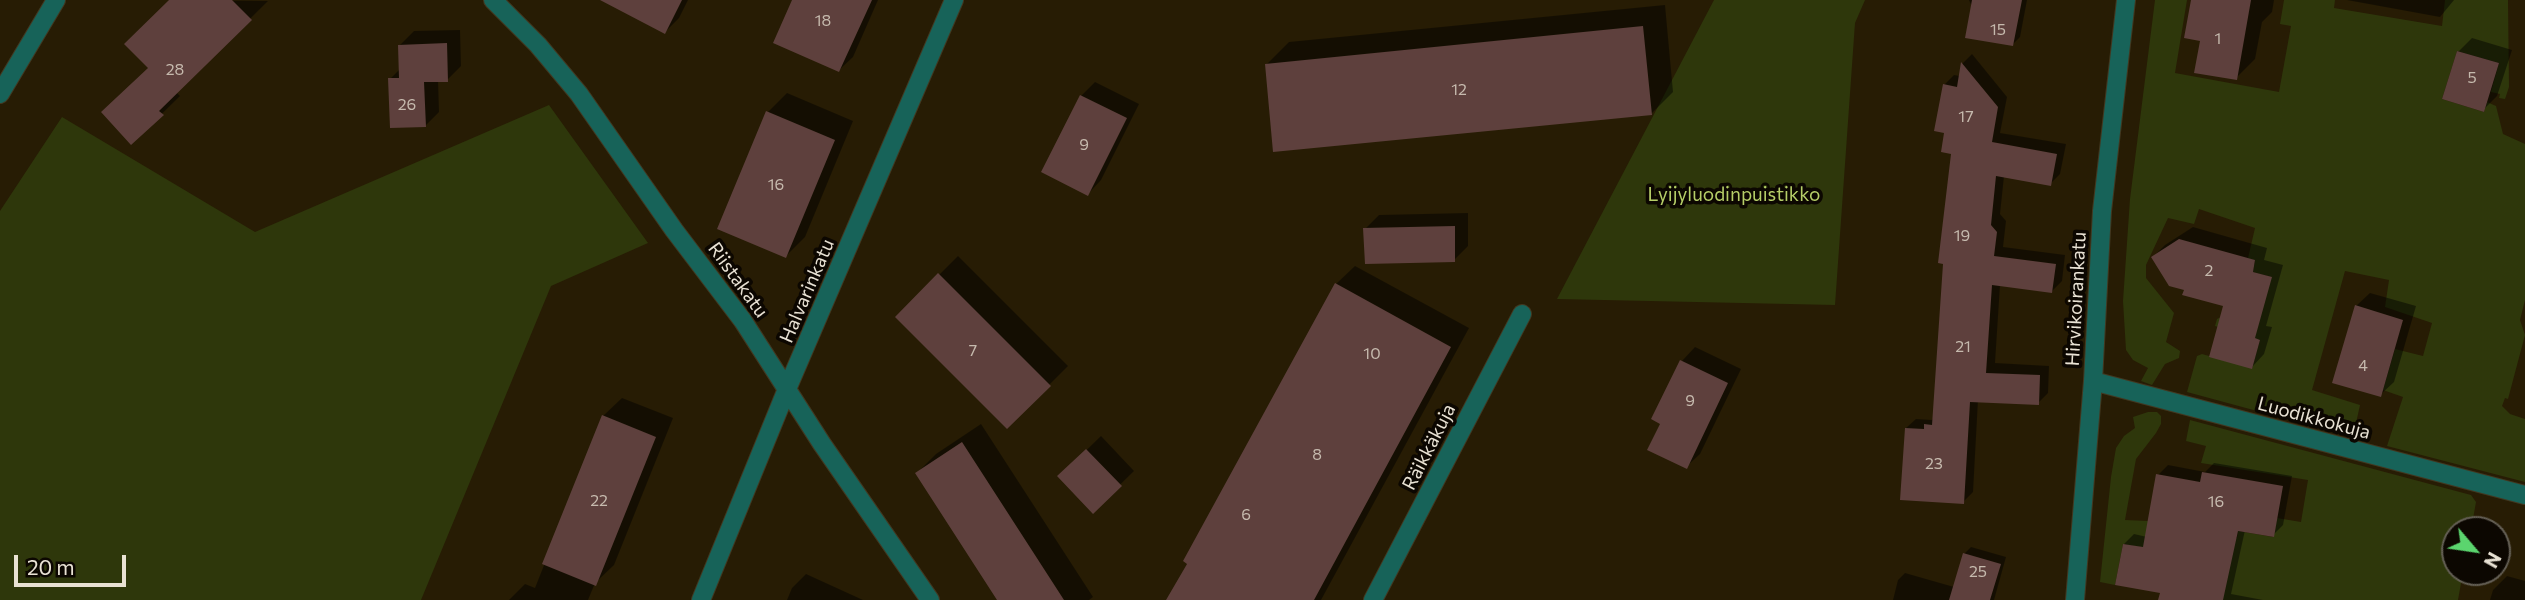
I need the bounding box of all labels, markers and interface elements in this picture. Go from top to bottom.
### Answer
house number: 18 [815,11,831,31]
house number: 15 [1990,20,2006,40]
house number: 1 [2215,29,2221,49]
house number: 28 [166,60,184,80]
house number: 5 [2467,68,2477,88]
house number: 12 [1451,80,1467,100]
house number: 26 [398,95,416,115]
house number: 17 [1958,107,1974,127]
house number: 9 [1079,135,1089,155]
house number: 16 [768,175,784,195]
park label: Lyijyluodinpuistikko [1648,184,1820,206]
house number: 19 [1954,226,1970,246]
street label: Hirvikoirankatu [2061,231,2091,367]
street label: Halvarinkatu [775,236,839,346]
street label: Riistakatu [703,238,773,322]
house number: 2 [2205,261,2213,281]
house number: 21 [1955,337,1971,357]
house number: 7 [969,341,977,361]
house number: 10 [1363,344,1381,364]
house number: 4 [2358,356,2368,376]
house number: 9 [1685,391,1695,411]
street label: Luodikkokuja [2255,392,2373,444]
street label: Räikkäkuja [1398,400,1460,494]
house number: 8 [1312,445,1322,465]
house number: 23 [1925,454,1943,474]
house number: 22 [590,491,608,511]
house number: 16 [2208,492,2224,512]
house number: 6 [1241,505,1251,525]
north arrow [2441,516,2511,586]
scale bar [18,540,130,584]
text: N [2480,549,2507,572]
text: 20 m [27,554,75,579]
house number: 25 [1969,562,1987,582]

